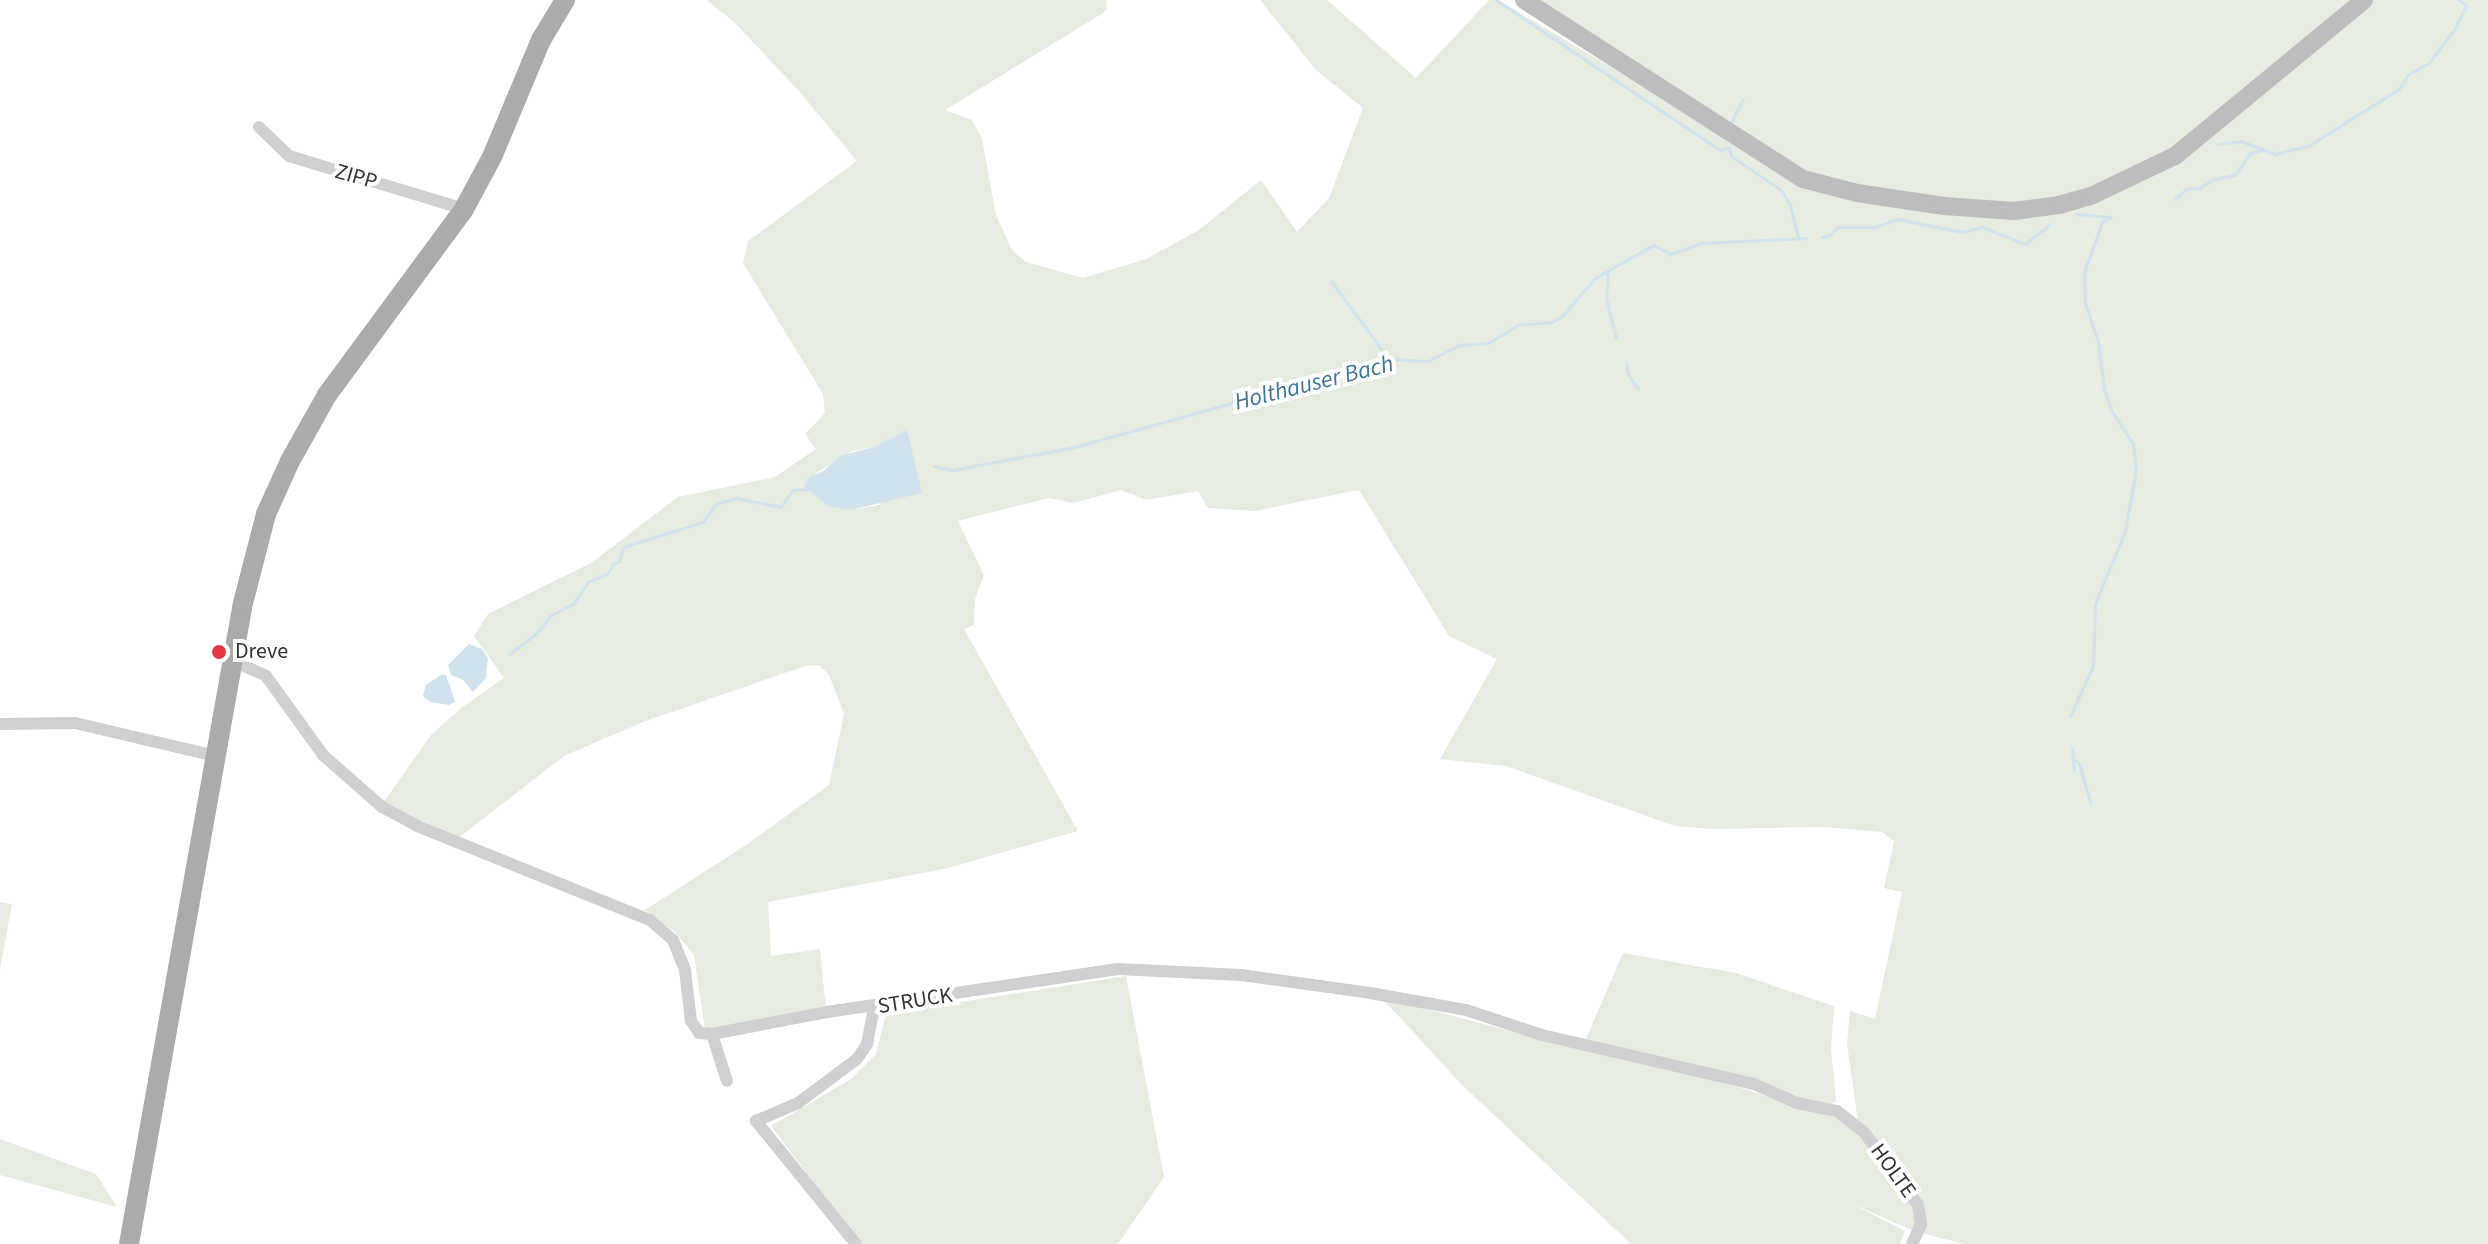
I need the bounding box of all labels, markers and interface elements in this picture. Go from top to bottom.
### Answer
street label: ZIPP [332,158,380,196]
water label: Holthauser Bach [1232,349,1396,417]
place label: Dreve [235,639,288,665]
marker: Dreve [210,643,228,661]
street label: STRUCK [876,982,954,1020]
street label: HOLTE [1865,1139,1921,1203]

